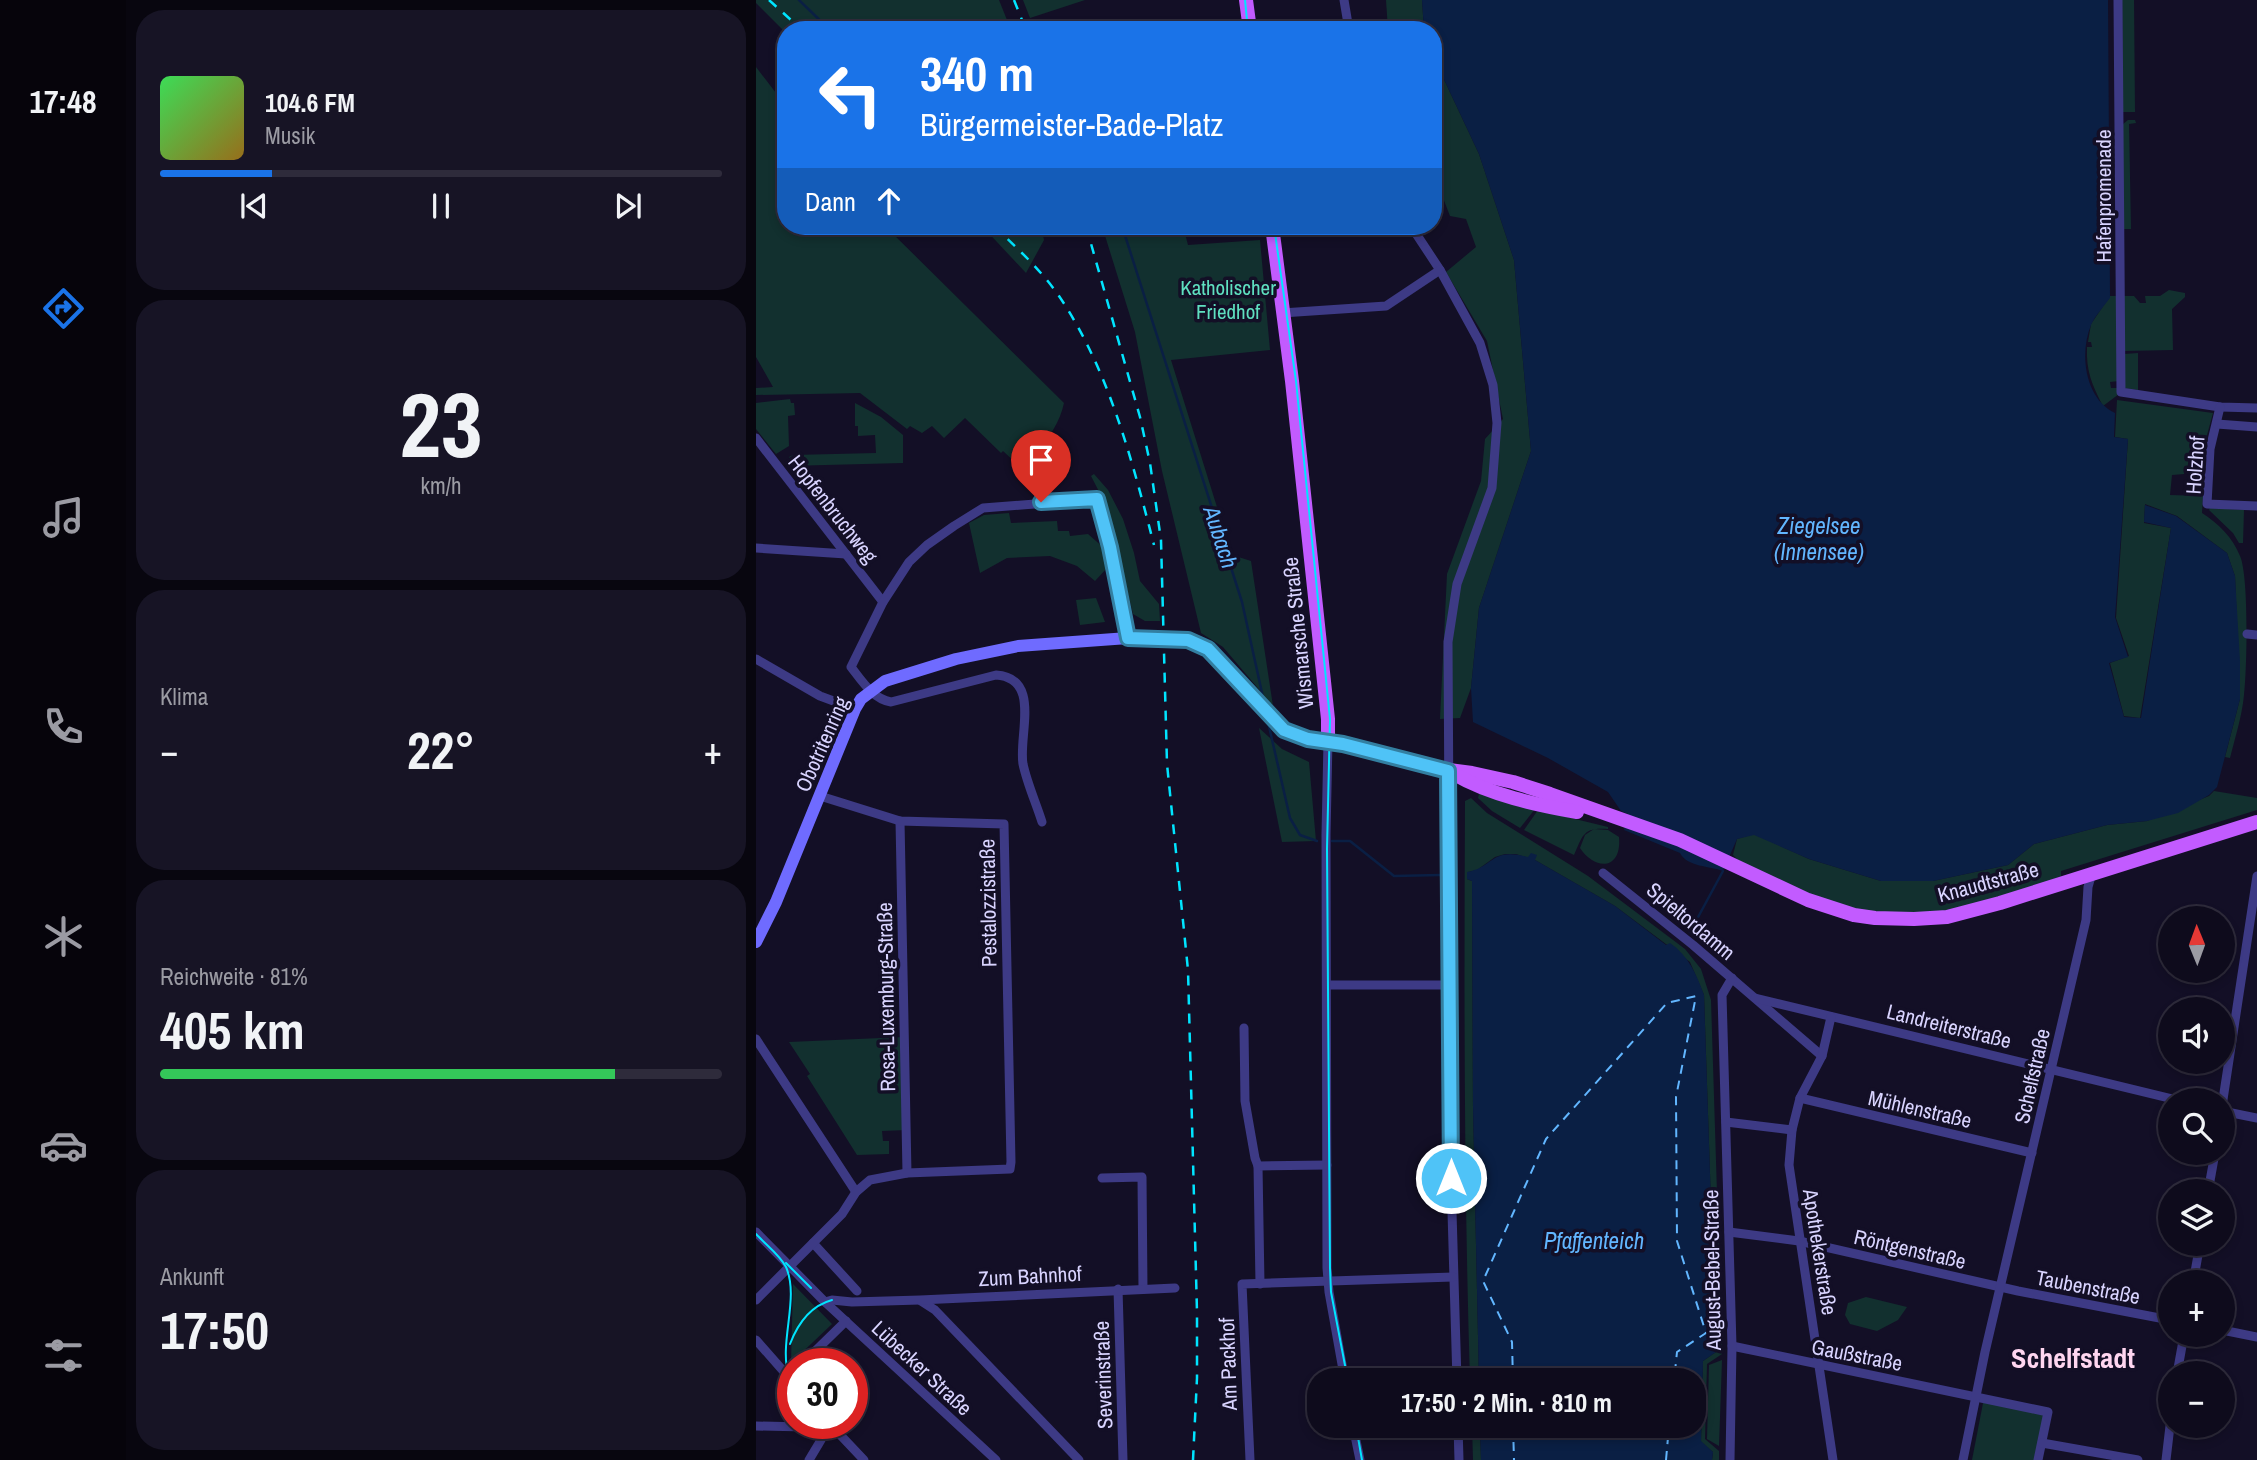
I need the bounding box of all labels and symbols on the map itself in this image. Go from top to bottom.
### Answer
street label: Hafenpromenade [2089,129,2118,263]
park label: Katholischer Friedhof [1180,273,1276,326]
pin [1011,430,1071,502]
street label: Holzhof [2178,435,2212,495]
street label: Hopfenbruchweg [781,449,885,570]
water label: Aubach [1196,501,1246,572]
water label: Ziegelsee (Innensee) [1774,510,1864,567]
street label: Wismarsche Straße [1276,556,1320,710]
street label: Obotritenring [788,691,856,796]
street label: Pestalozzistraße [972,839,1004,967]
street label: Knaudtstraße [1934,855,2042,909]
street label: Spieltordamm [1641,875,1741,967]
street label: Rosa-Luxemburg-Straße [870,902,902,1092]
north arrow [2158,906,2235,984]
street label: Landreiterstraße [1884,997,2014,1055]
street label: Schelfstraße [2007,1026,2057,1126]
street label: Mühlenstraße [1865,1083,1975,1135]
position arrow [1414,1141,1488,1215]
street label: Apothekerstraße [1796,1186,1844,1317]
street label: August-Bebel-Straße [1696,1189,1728,1352]
street label: Röntgenstraße [1851,1222,1969,1276]
water label: Pfaffenteich [1544,1225,1644,1256]
street label: Zum Bahnhof [978,1259,1083,1293]
street label: Taubenstraße [2033,1263,2143,1311]
street label: Lübecker Straße [866,1314,978,1422]
street label: Am Packhof [1212,1317,1244,1412]
street label: Severinstraße [1087,1320,1119,1430]
street label: Gaußstraße [1809,1332,1905,1378]
district label: Schelfstadt [2011,1339,2135,1377]
speed limit sign: 30 [777,1348,868,1439]

